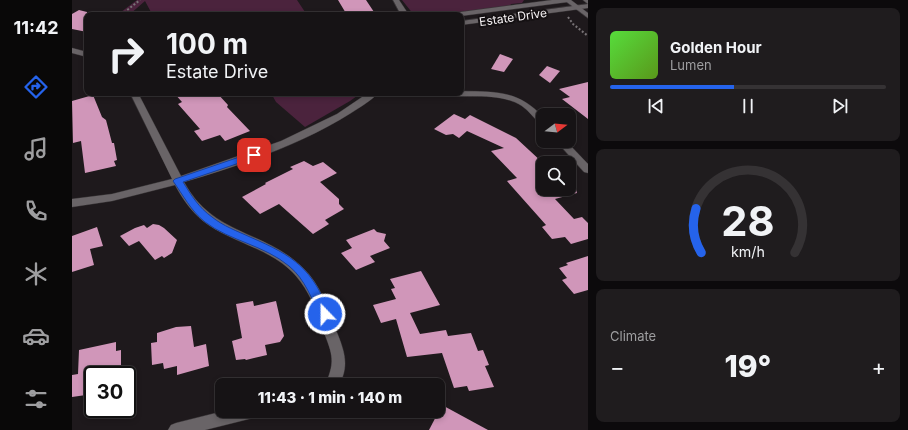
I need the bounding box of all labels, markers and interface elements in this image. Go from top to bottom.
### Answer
street label: Estate Drive [478,5,548,29]
text: 11:42 [13,17,59,38]
text: 100 m [166,27,248,61]
icon: right [100,28,152,80]
text: Golden Hour [670,38,762,57]
text: Lumen [670,57,712,73]
text: Estate Drive [166,61,268,82]
icon: directions [22,73,50,101]
icon: previous [645,95,667,117]
icon: pause [737,95,759,117]
icon: next [829,95,851,117]
north arrow [536,108,576,148]
map controls [536,108,576,196]
icon: music [22,135,50,163]
pin [237,138,271,172]
icon: arrive [243,144,265,166]
button: search [536,156,576,196]
text: 28 [721,196,775,246]
icon: phone [22,197,50,225]
text: km/h [731,243,765,260]
icon: climate [22,260,50,288]
position arrow [304,293,346,335]
icon: car [22,322,50,350]
text: Climate [610,328,656,344]
text: 19° [725,348,771,384]
text: − [610,354,625,380]
text: + [871,354,886,380]
speed limit sign: 30 [84,366,136,418]
icon: filters [22,385,50,413]
text: 11:43 · 1 min · 140 m [258,388,402,407]

